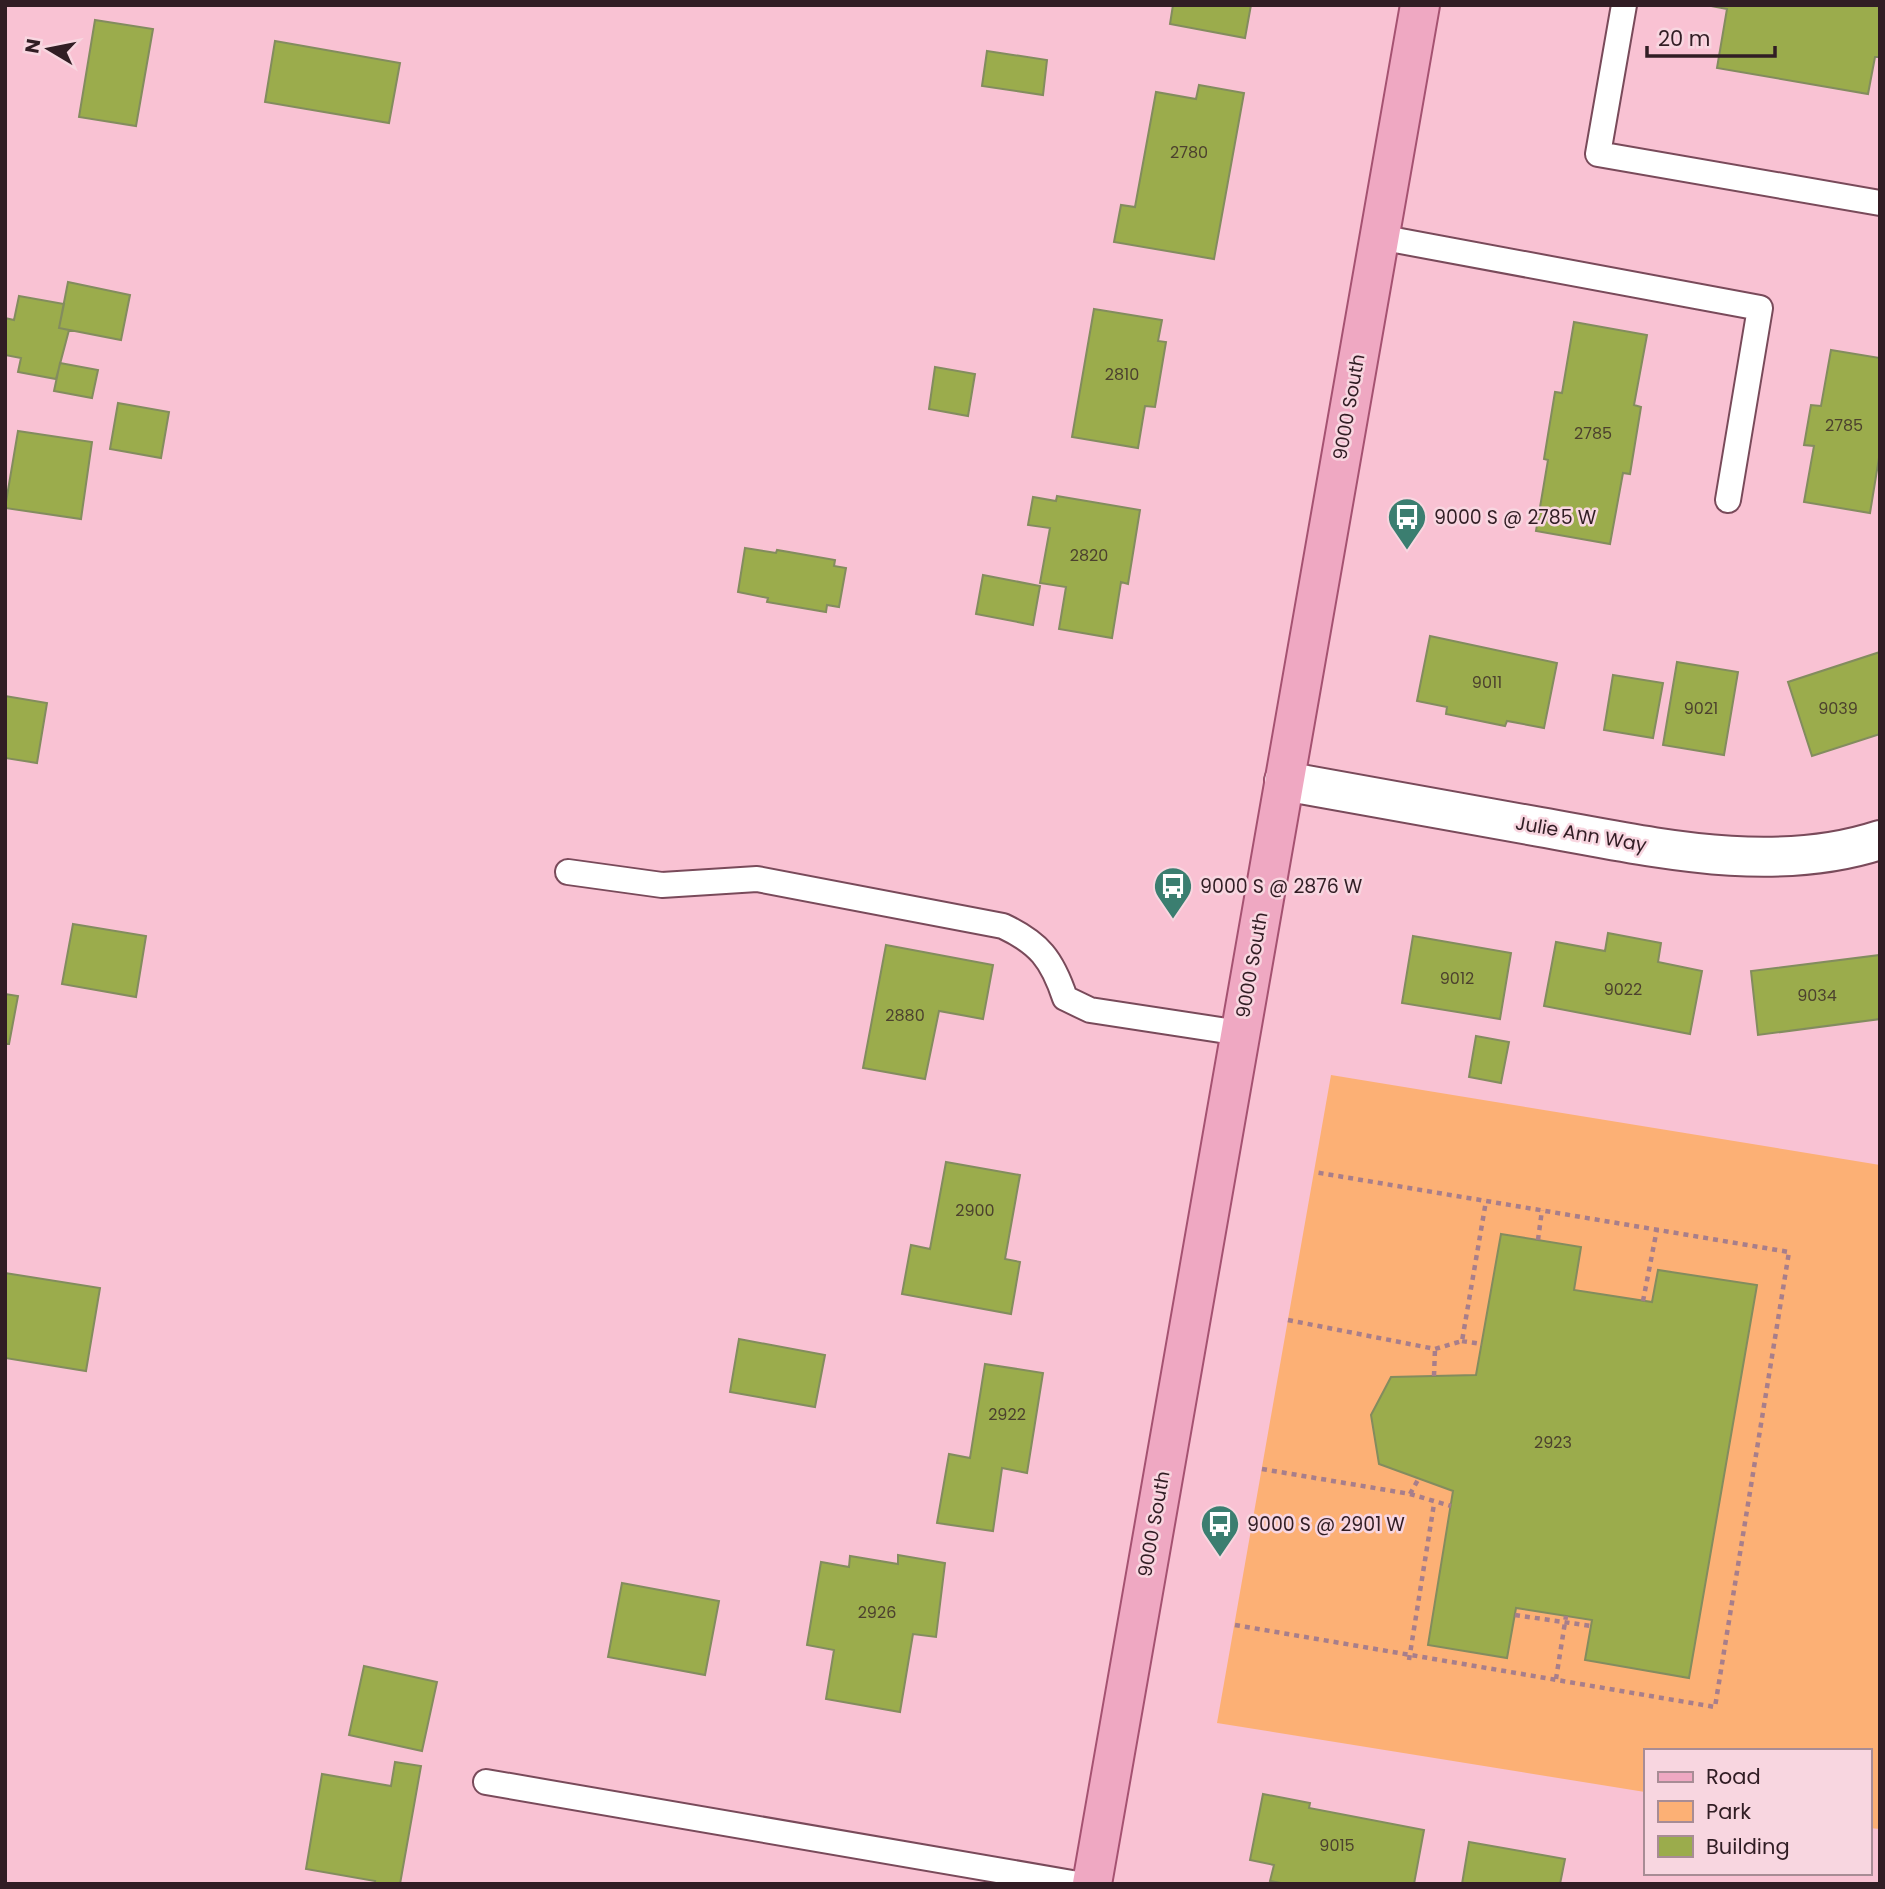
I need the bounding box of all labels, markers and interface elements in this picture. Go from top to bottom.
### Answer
north arrow [14,14,84,84]
scale bar [1647,14,1775,58]
text: 20 m [1658,24,1711,53]
text: N [18,37,47,56]
house number: 2780 [1170,141,1208,164]
street label: 9000 South [1326,352,1372,462]
house number: 2810 [1105,363,1139,386]
house number: 2785 [1825,414,1863,437]
house number: 2785 [1574,422,1612,445]
bus stop icon: 9000 S @ 2785 W [1386,496,1428,551]
place label: 9000 S @ 2785 W [1434,504,1597,531]
house number: 2820 [1070,544,1108,567]
house number: 9011 [1472,671,1502,694]
house number: 9021 [1684,697,1718,720]
house number: 9039 [1818,697,1858,720]
street label: Julie Ann Way [1513,809,1649,859]
bus stop icon: 9000 S @ 2876 W [1152,865,1194,920]
place label: 9000 S @ 2876 W [1200,873,1363,900]
street label: 9000 South [1229,910,1275,1020]
house number: 9012 [1440,967,1474,990]
house number: 9022 [1604,978,1642,1001]
house number: 9034 [1797,984,1837,1007]
house number: 2880 [885,1004,925,1027]
house number: 2900 [955,1199,995,1222]
house number: 2922 [988,1403,1026,1426]
house number: 2923 [1534,1431,1572,1454]
street label: 9000 South [1131,1469,1177,1579]
bus stop icon: 9000 S @ 2901 W [1199,1503,1241,1558]
place label: 9000 S @ 2901 W [1247,1511,1405,1538]
house number: 2926 [858,1601,896,1624]
legend [1644,1749,1871,1875]
text: Road [1706,1762,1761,1791]
text: Park [1706,1797,1751,1826]
text: Building [1706,1832,1790,1861]
house number: 9015 [1319,1834,1355,1857]

